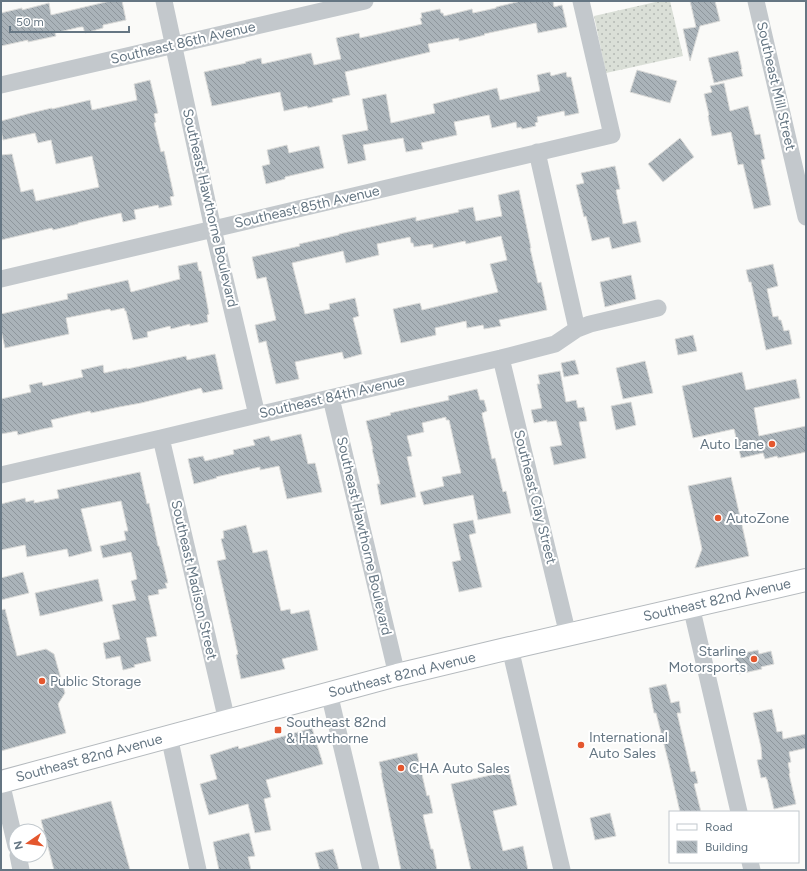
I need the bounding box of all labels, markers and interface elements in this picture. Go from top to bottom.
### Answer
scale bar [10,8,129,34]
text: 50 m [16,15,44,29]
street label: Southeast 86th Avenue [109,18,257,68]
street label: Southeast Mill Street [753,20,799,152]
street label: Southeast Hawthorne Boulevard [179,107,241,309]
street label: Southeast 85th Avenue [233,182,381,232]
street label: Southeast 84th Avenue [258,372,407,422]
street label: Southeast Clay Street [510,428,560,566]
street label: Southeast Hawthorne Boulevard [333,435,395,637]
place label: Auto Lane [700,436,764,453]
marker: Auto Lane [767,439,777,449]
street label: Southeast Madison Street [167,499,221,661]
place label: AutoZone [726,510,790,527]
marker: AutoZone [713,513,723,523]
street label: Southeast 82nd Avenue [642,575,793,625]
place label: Starline Motorsports [668,643,746,676]
street label: Southeast 82nd Avenue [327,648,478,702]
marker: Starline Motorsports [749,654,759,664]
place label: Public Storage [50,673,141,690]
marker: Public Storage [37,676,47,686]
place label: Southeast 82nd & Hawthorne [286,714,386,747]
marker: Southeast 82nd & Hawthorne [273,725,283,735]
place label: International Auto Sales [589,729,668,762]
street label: Southeast 82nd Avenue [14,730,164,786]
marker: International Auto Sales [576,740,586,750]
place label: CHA Auto Sales [409,760,510,777]
marker: CHA Auto Sales [396,763,406,773]
legend [669,811,799,863]
text: Road [705,820,733,834]
north arrow [8,823,48,863]
text: N [11,840,26,851]
text: Building [705,840,748,854]

